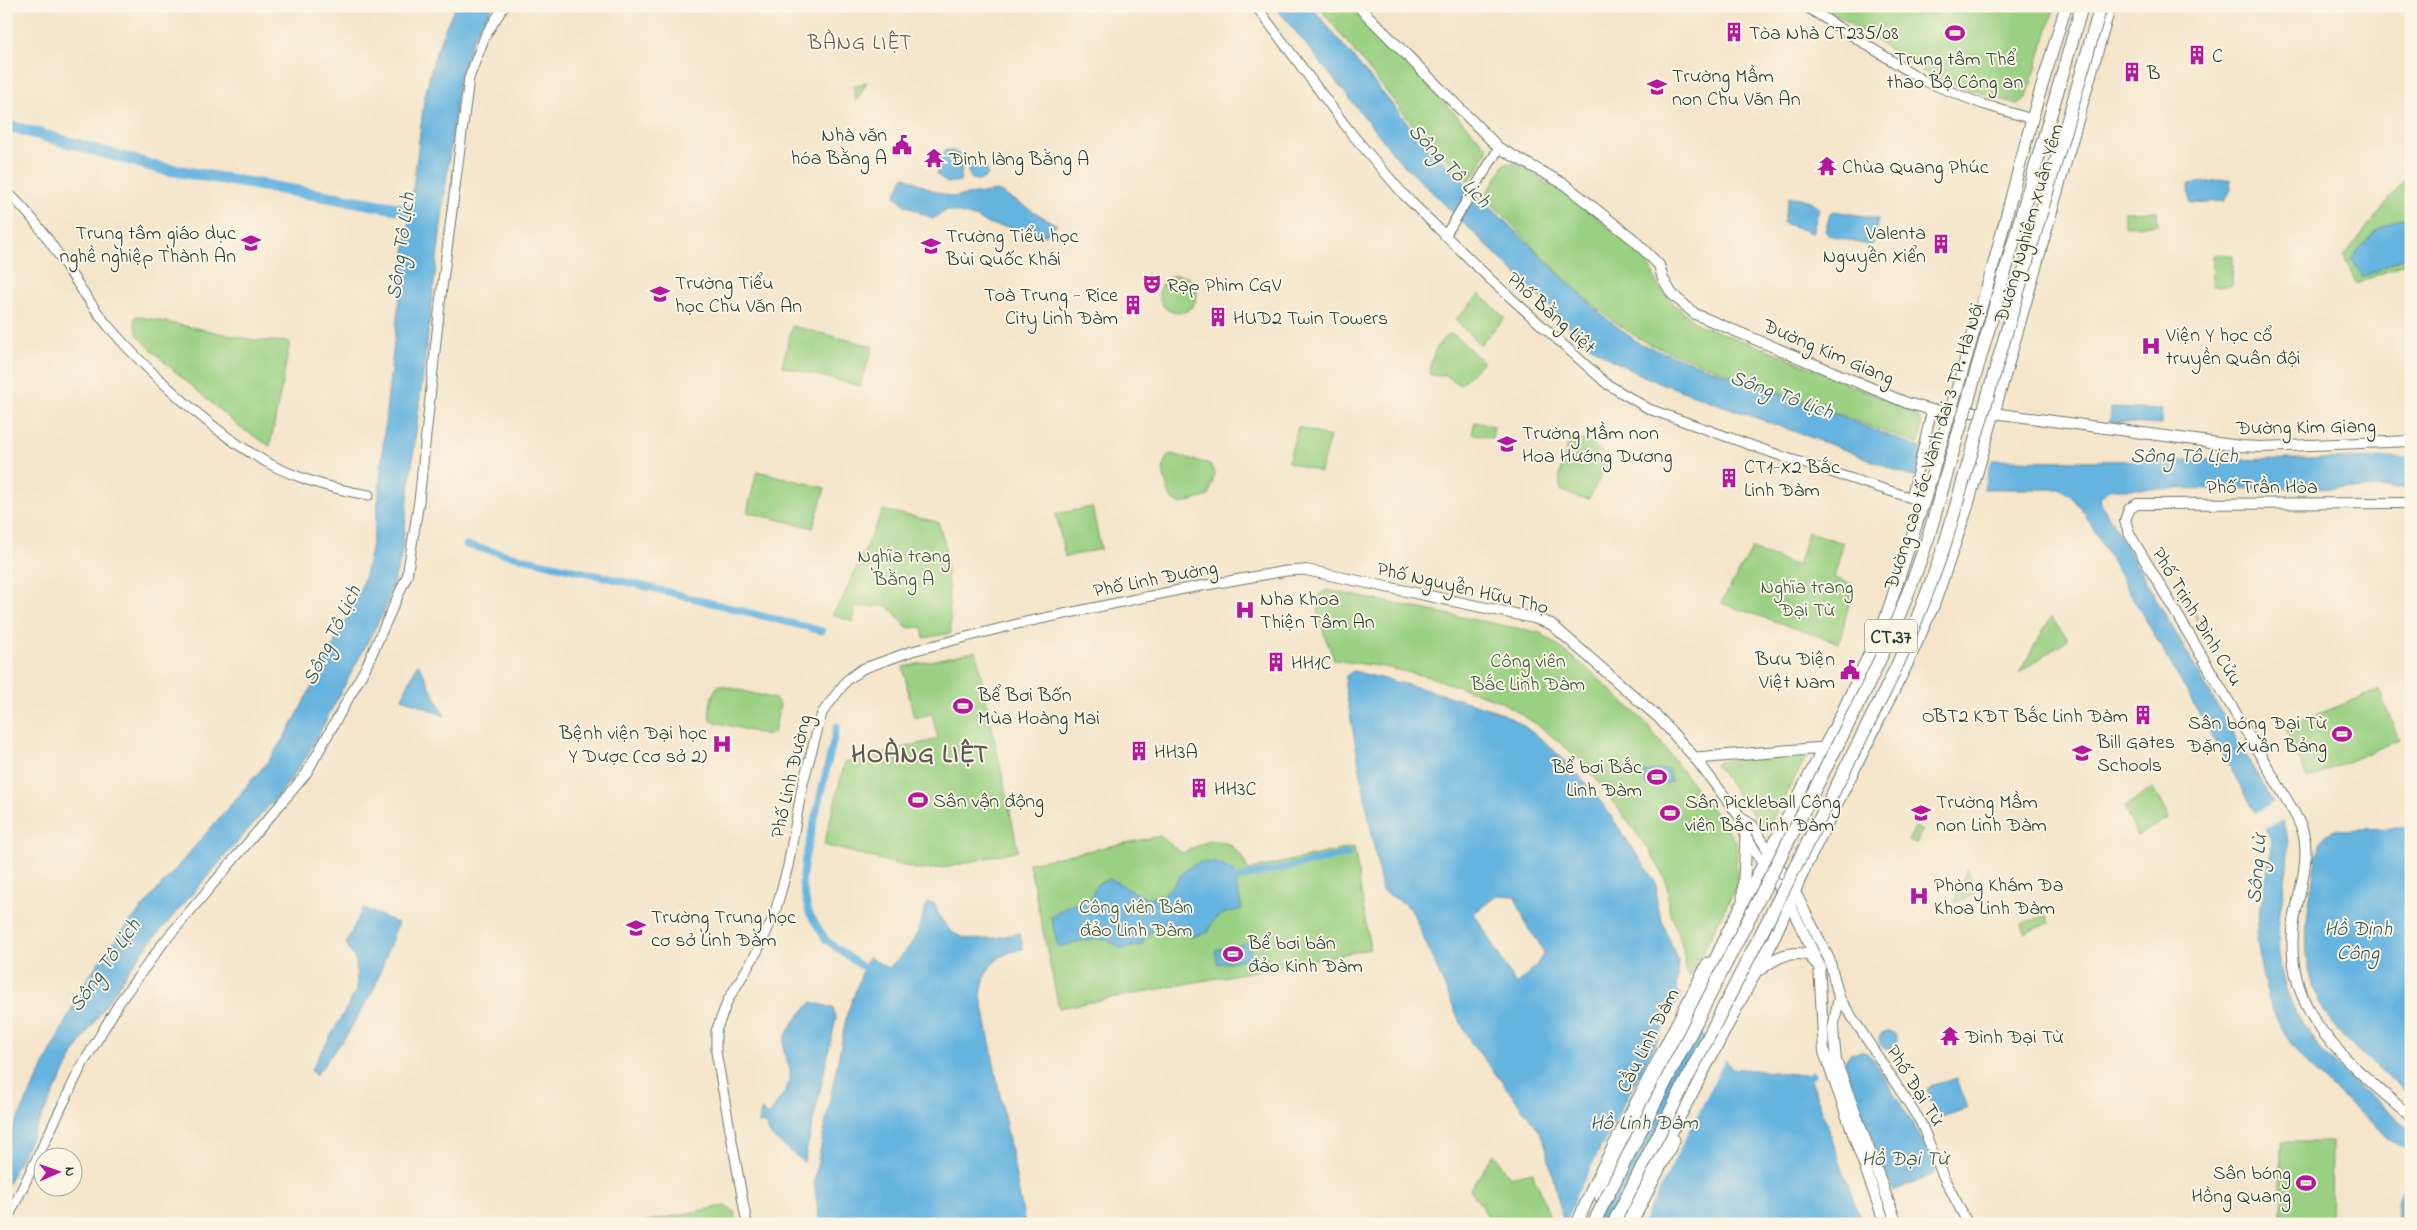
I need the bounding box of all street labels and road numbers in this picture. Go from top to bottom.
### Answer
street label: Đường Nghiêm Xuân Yêm [1988,121,2074,328]
street label: Phố Bằng Liệt [1499,266,1602,363]
street label: Đường cao tốc Vành đai 3 TP. Hà Nội [1878,300,1994,595]
street label: Đường Kim Giang [1757,312,1898,395]
street label: Đường Kim Giang [2235,413,2376,445]
street label: Phố Trần Hòa [2206,474,2318,503]
street label: Phố Trịnh Đình Cửu [2143,542,2249,692]
street label: Phố Linh Đường [1091,554,1220,608]
street label: Phố Nguyễn Hữu Thọ [1373,556,1551,624]
road number: CT.37 [1865,620,1917,652]
street label: Phố Linh Đường [764,712,822,841]
street label: Cầu Linh Đàm [1610,984,1688,1098]
street label: Phố Đại Từ [1877,1040,1950,1133]

